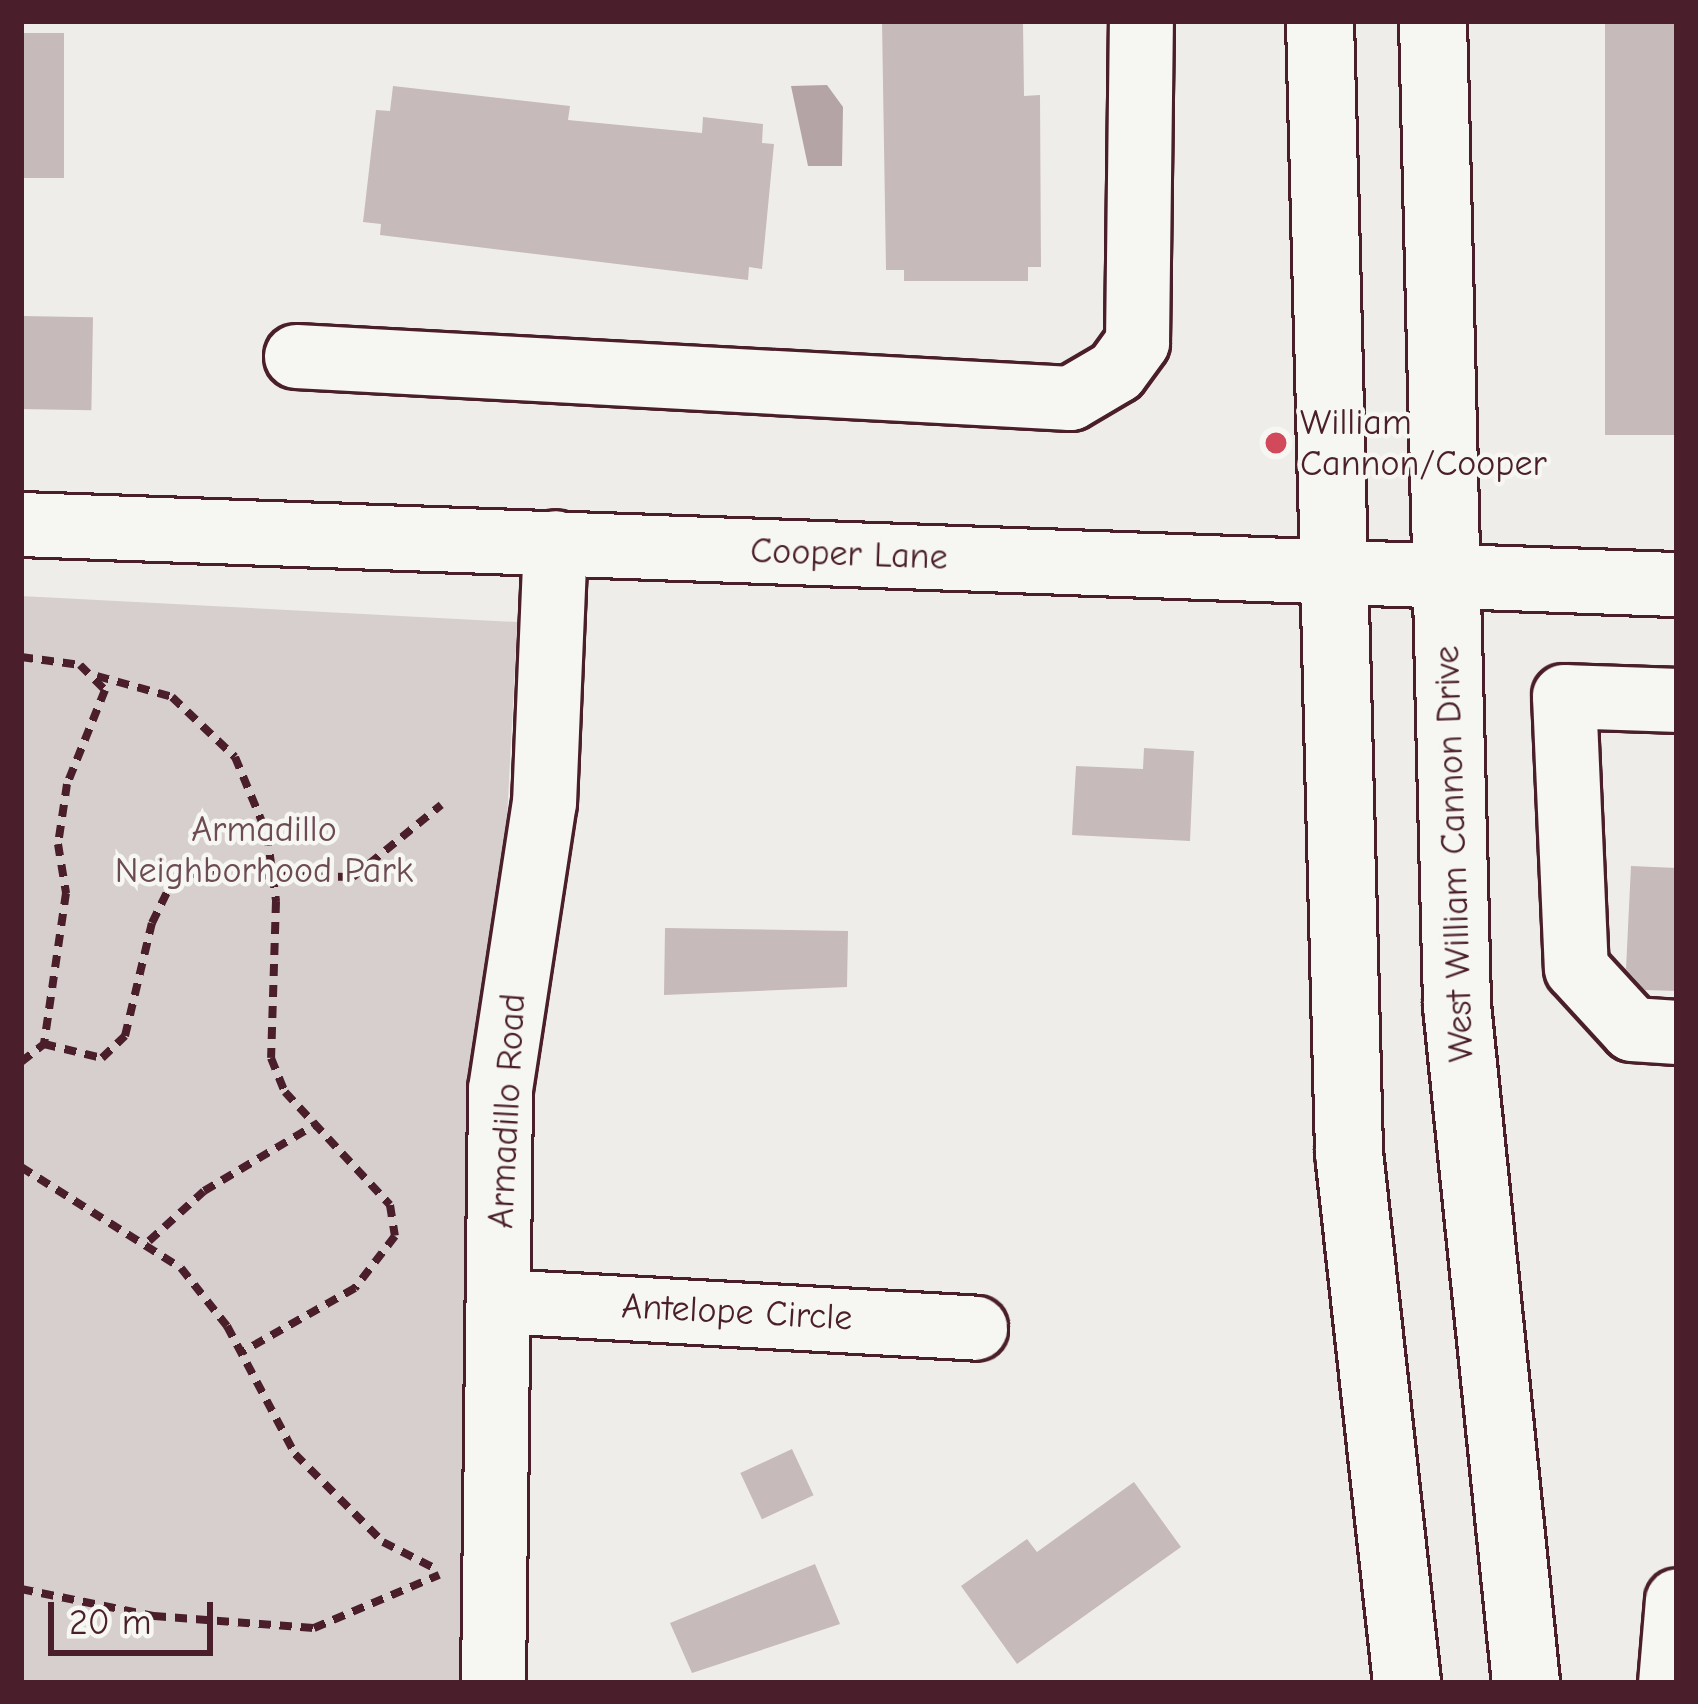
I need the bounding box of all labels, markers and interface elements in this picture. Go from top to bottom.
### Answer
place label: William Cannon/Cooper [1300,400,1547,485]
marker: William Cannon/Cooper [1263,430,1289,456]
street label: Cooper Lane [750,529,948,579]
street label: West William Cannon Drive [1425,645,1483,1063]
park label: Armadillo Neighborhood Park [115,807,413,892]
street label: Armadillo Road [479,992,535,1230]
street label: Antelope Circle [621,1284,853,1340]
scale bar [54,1578,219,1652]
text: 20 m [69,1602,152,1643]

